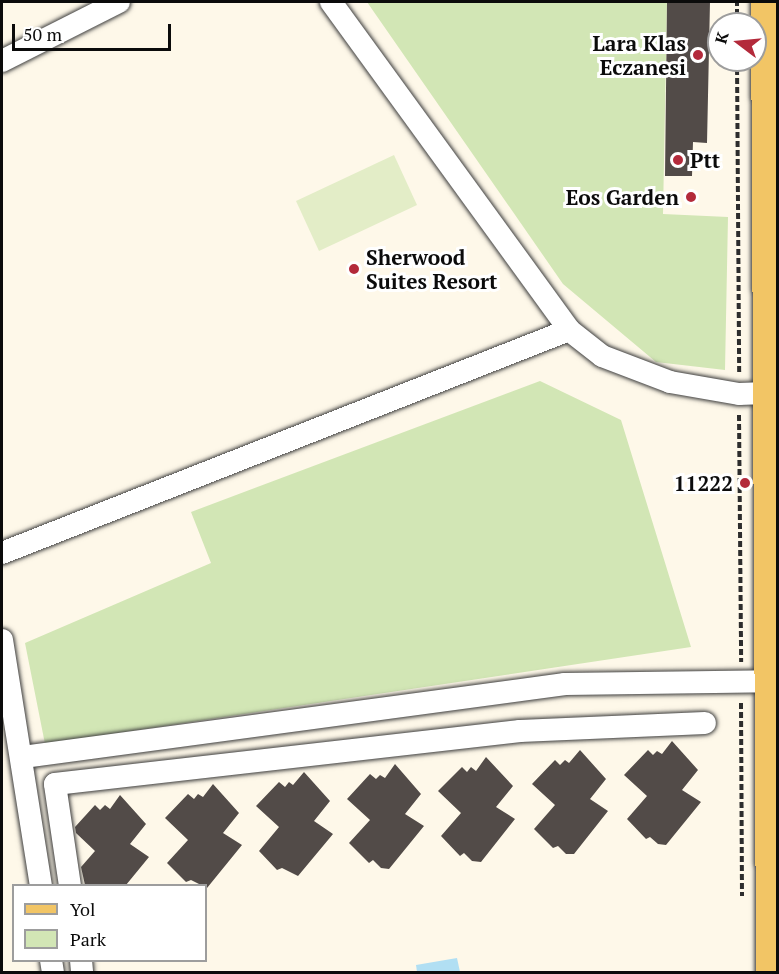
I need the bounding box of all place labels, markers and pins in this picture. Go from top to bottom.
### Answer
place label: Lara Klas Eczanesi [593,30,686,80]
marker: Lara Klas Eczanesi [691,48,705,62]
place label: Ptt [690,147,720,173]
marker: Ptt [671,153,685,167]
place label: Eos Garden [566,184,679,210]
marker: Eos Garden [684,190,698,204]
place label: Sherwood Suites Resort [366,244,497,294]
marker: Sherwood Suites Resort [347,262,361,276]
place label: 11222 [674,470,733,496]
marker: 11222 [738,476,752,490]

